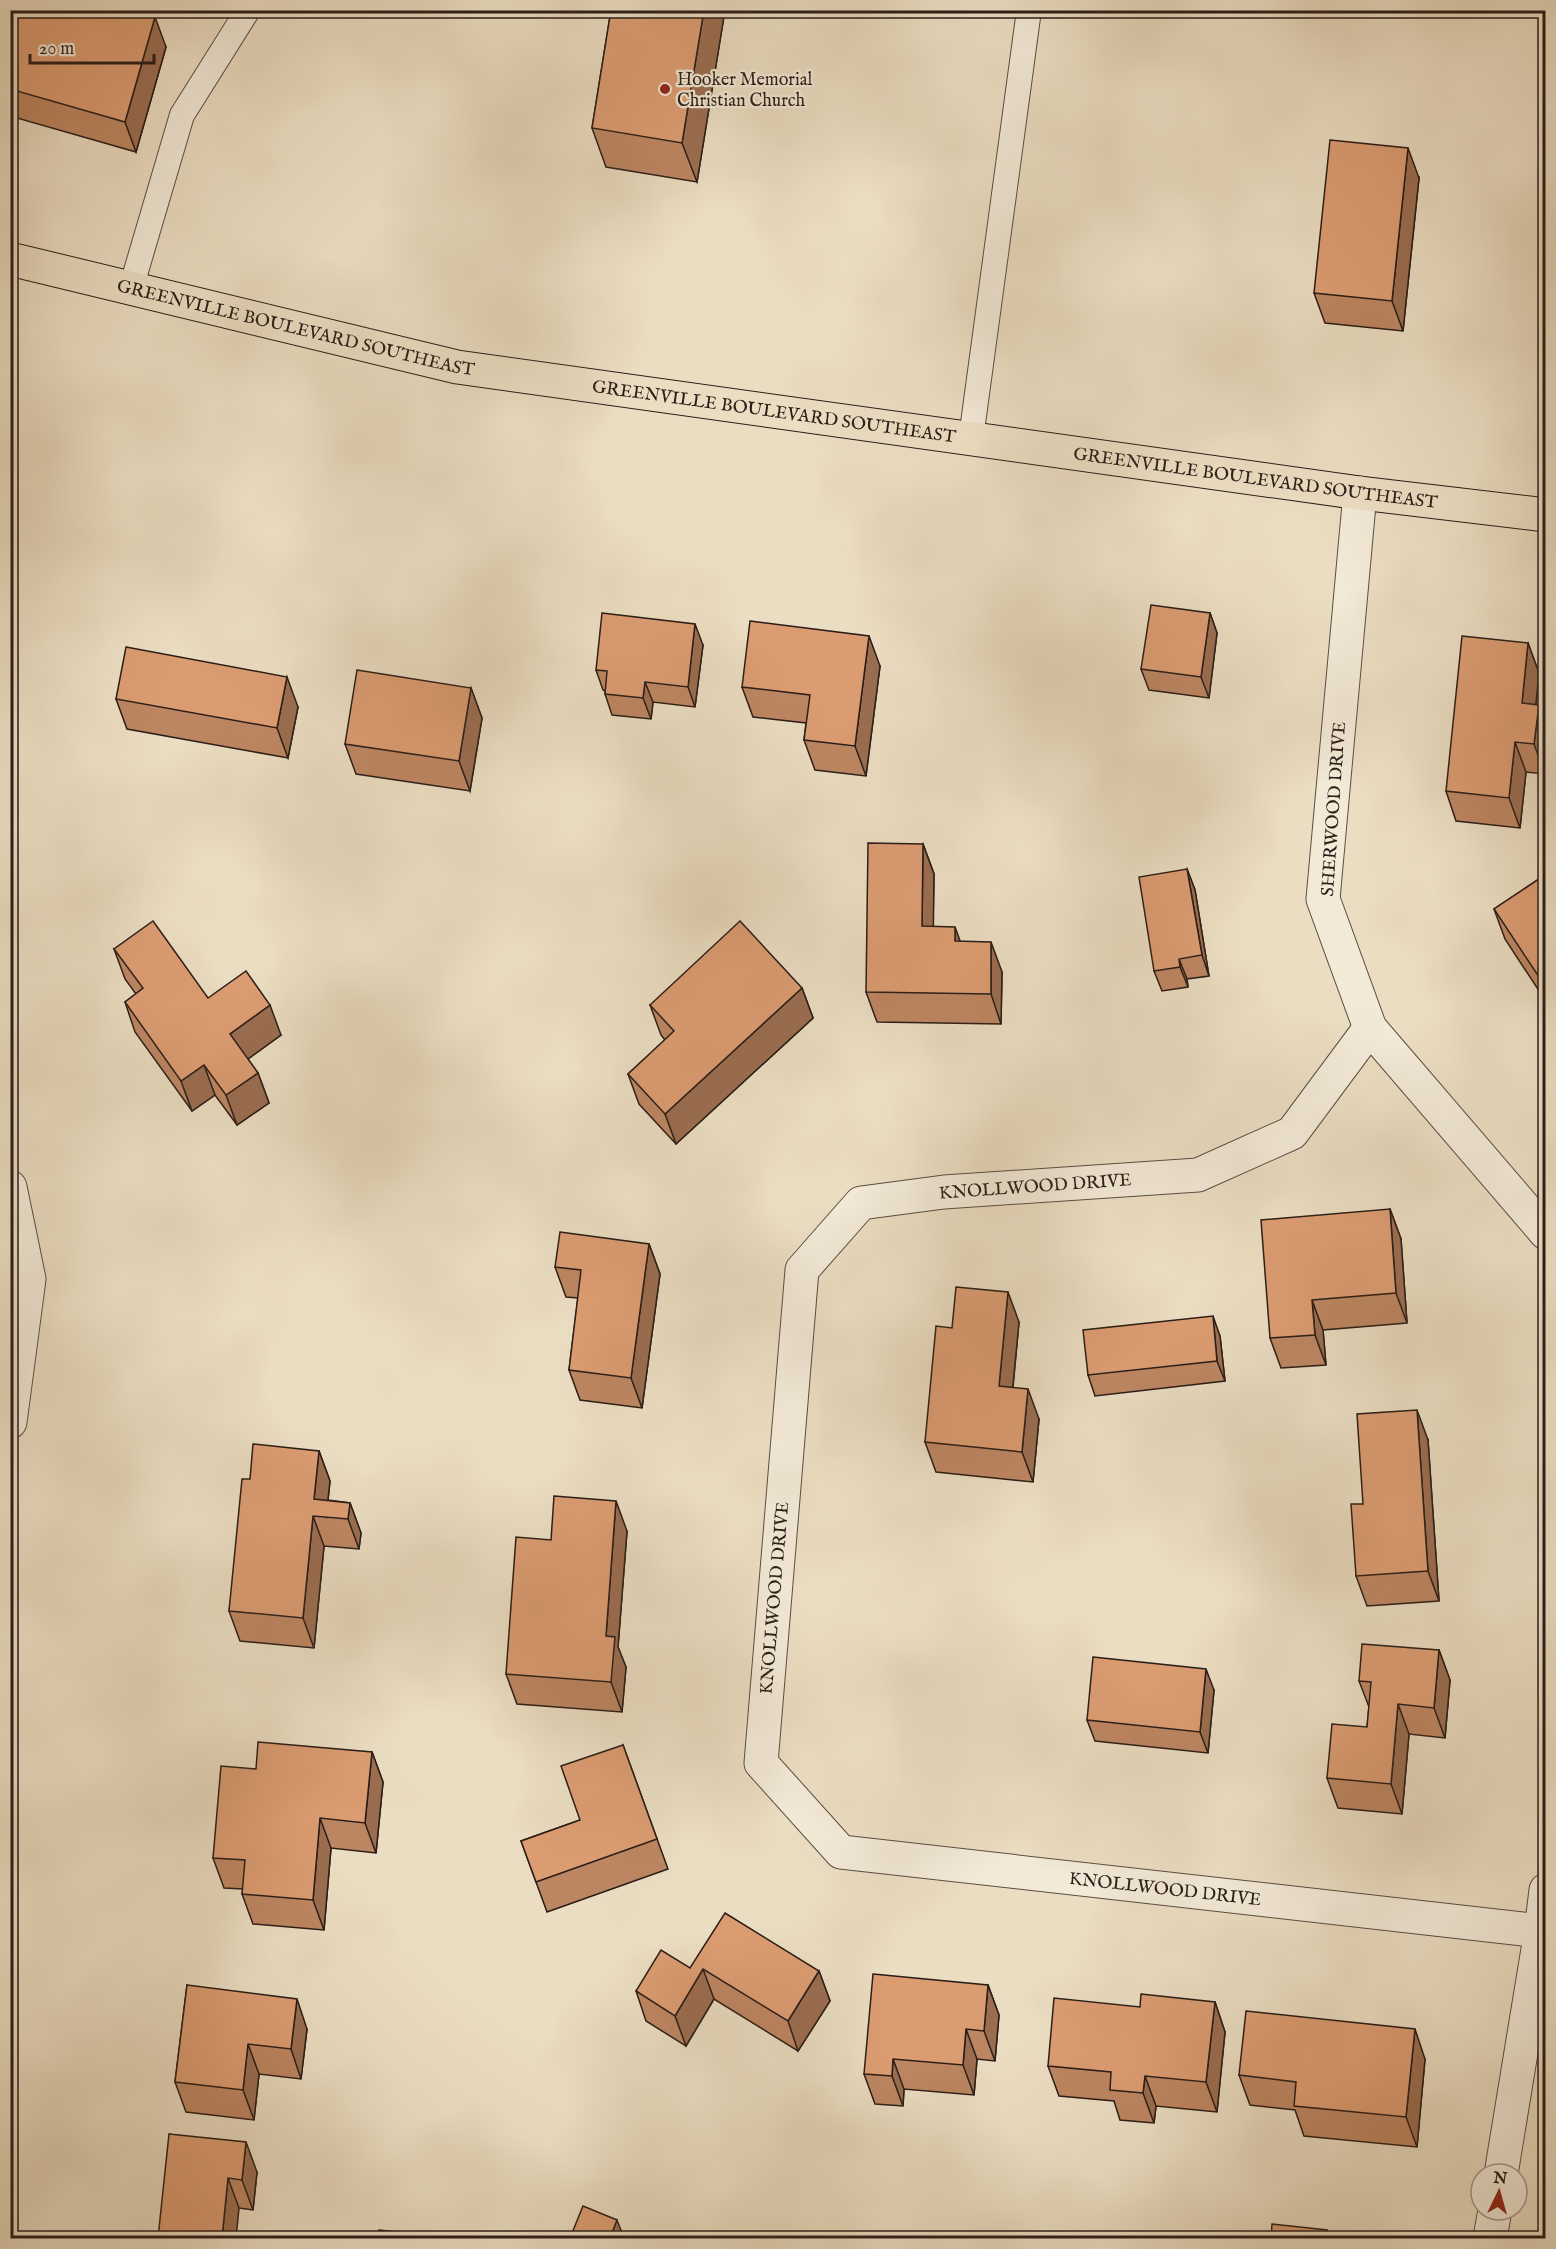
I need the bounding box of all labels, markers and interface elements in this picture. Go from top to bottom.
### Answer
scale bar [30,27,154,65]
text: 20 m [39,38,74,61]
place label: Hooker Memorial Christian Church [677,69,813,113]
marker: Hooker Memorial Christian Church [658,82,672,96]
street label: GREENVILLE BOULEVARD SOUTHEAST [114,275,476,382]
street label: GREENVILLE BOULEVARD SOUTHEAST [590,376,957,449]
street label: GREENVILLE BOULEVARD SOUTHEAST [1072,443,1439,515]
street label: SHERWOOD DRIVE [1317,721,1352,897]
street label: KNOLLWOOD DRIVE [938,1169,1132,1206]
street label: KNOLLWOOD DRIVE [756,1501,795,1695]
street label: KNOLLWOOD DRIVE [1068,1868,1262,1912]
north arrow [1469,2162,1529,2222]
text: N [1491,2168,1508,2190]

